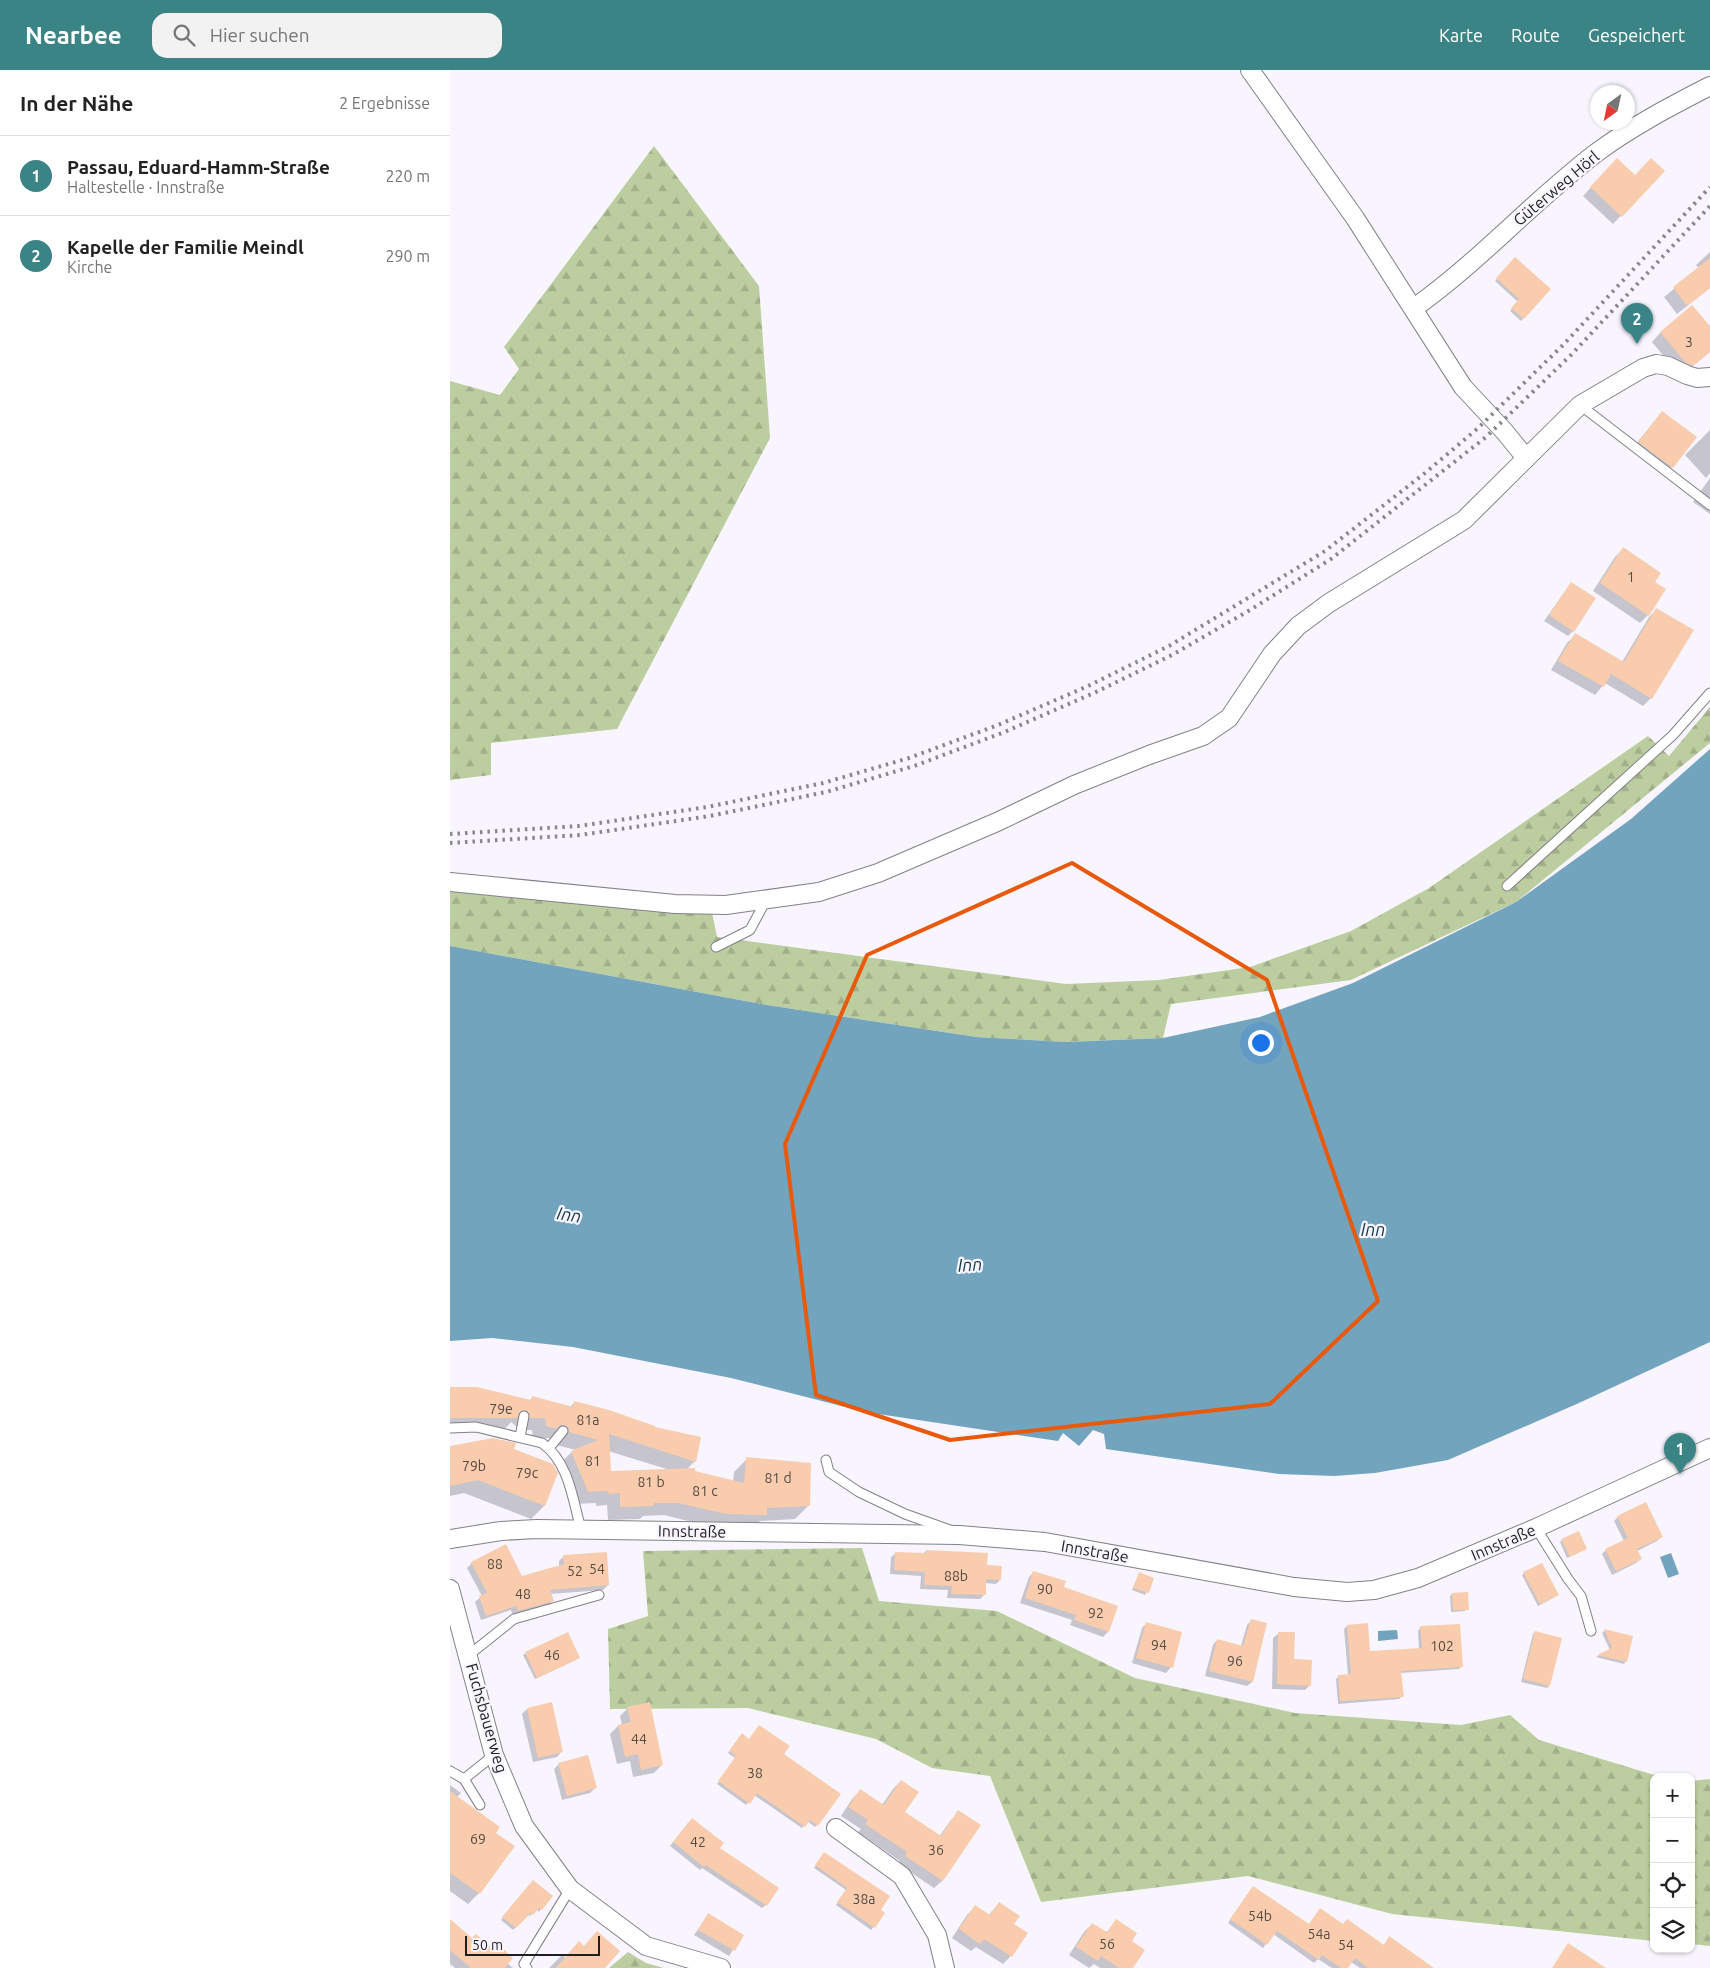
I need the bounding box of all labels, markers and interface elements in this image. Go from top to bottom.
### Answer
search box [152,13,502,58]
icon: search [170,21,198,49]
text: Nearbee [25,22,122,49]
text: Hier suchen [210,24,310,46]
text: Karte [1439,25,1483,45]
text: Route [1511,25,1560,45]
text: Gespeichert [1588,25,1685,45]
north arrow [1590,85,1635,130]
text: In der Nähe [20,91,133,115]
text: 2 Ergebnisse [339,94,430,112]
street label: Güterweg Hörl [1510,147,1602,229]
text: Passau, Eduard-Hamm-Straße [67,156,330,178]
text: 1 [31,167,41,185]
text: 220 m [385,167,430,185]
text: Haltestelle · Innstraße [67,178,225,196]
text: Kapelle der Familie Meindl [67,236,304,258]
text: 2 [31,247,41,265]
text: 290 m [385,247,430,265]
text: Kirche [67,258,112,276]
pin: 2 [1621,303,1653,344]
house number: 3 [1685,334,1693,350]
house number: 1 [1627,569,1635,585]
your location [1248,1030,1274,1056]
water label: Inn [555,1202,583,1226]
water label: Inn [1361,1219,1385,1239]
water label: Inn [957,1253,983,1275]
house number: 79e [489,1401,513,1417]
house number: 81a [577,1412,600,1428]
pin: 1 [1664,1433,1696,1474]
house number: 81 [585,1453,601,1469]
house number: 79b [462,1458,486,1474]
house number: 79c [516,1465,539,1481]
house number: 81 d [764,1470,792,1486]
house number: 81 b [637,1474,665,1490]
house number: 81 c [692,1483,718,1499]
street label: Innstraße [1468,1520,1538,1564]
street label: Innstraße [658,1521,726,1541]
street label: Innstraße [1060,1536,1130,1566]
house number: 88 [487,1556,503,1572]
house number: 54 [589,1561,605,1577]
house number: 52 [567,1563,583,1579]
house number: 88b [944,1568,968,1584]
house number: 90 [1037,1581,1053,1597]
house number: 48 [515,1586,531,1602]
house number: 92 [1088,1605,1104,1621]
house number: 94 [1151,1637,1167,1653]
house number: 102 [1430,1638,1454,1654]
house number: 46 [544,1647,560,1663]
house number: 96 [1227,1653,1243,1669]
street label: Fuchsbauerweg [463,1661,511,1775]
house number: 44 [631,1731,647,1747]
house number: 38 [747,1765,763,1781]
map controls [1650,1773,1695,1953]
button: + [1650,1773,1695,1818]
button: − [1650,1818,1695,1863]
house number: 69 [470,1831,486,1847]
house number: 42 [690,1834,706,1850]
house number: 36 [928,1842,944,1858]
button: locate [1650,1863,1695,1908]
house number: 38a [853,1891,876,1907]
house number: 54b [1248,1908,1272,1924]
button: layers [1650,1908,1695,1953]
house number: 54a [1308,1926,1331,1942]
scale bar [465,1933,600,1956]
house number: 56 [1099,1936,1115,1952]
text: 50 m [472,1937,503,1953]
house number: 54 [1338,1937,1354,1953]

